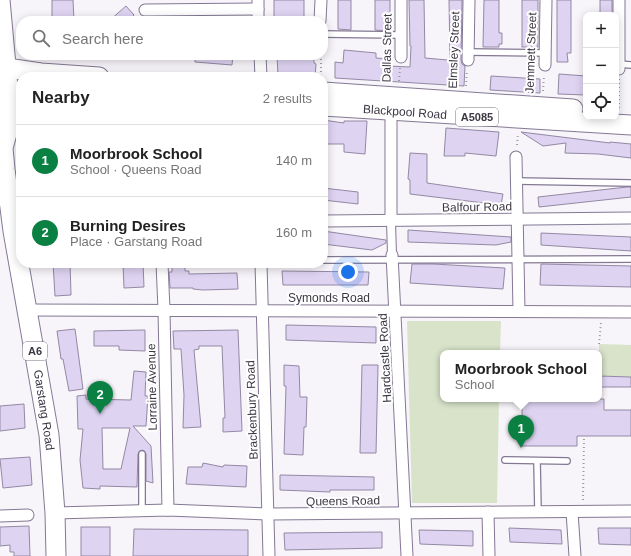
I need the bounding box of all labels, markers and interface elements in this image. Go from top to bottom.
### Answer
street label: Elmsley Street [446,10,462,89]
street label: Jemmett Street [523,11,539,94]
map controls [583,12,619,120]
button: + [583,12,619,48]
street label: Dallas Street [379,13,395,82]
search box [16,16,328,60]
icon: search [30,27,52,49]
text: Search here [62,30,144,47]
button: − [583,48,619,84]
button: locate [583,84,619,120]
text: Nearby [32,88,90,107]
text: 2 results [263,91,312,106]
street label: Blackpool Road [363,102,447,122]
road number: A5085 [456,108,498,126]
text: Moorbrook School [70,145,203,162]
text: 1 [41,153,49,168]
text: 140 m [276,153,312,168]
text: School · Queens Road [70,162,202,177]
street label: Balfour Road [442,199,512,215]
text: Burning Desires [70,217,186,234]
text: 2 [41,225,49,240]
text: 160 m [276,225,312,240]
text: Place · Garstang Road [70,234,202,249]
your location [338,262,358,282]
street label: Symonds Road [288,291,370,305]
street label: Hardcastle Road [376,313,394,403]
road number: A6 [23,342,47,360]
street label: Lorraine Avenue [144,343,160,431]
popup [440,350,602,402]
street label: Brackenbury Road [243,360,261,460]
text: Moorbrook School [455,360,587,377]
street label: Garstang Road [31,369,57,451]
text: School [455,377,495,392]
pin: 2 [87,381,113,414]
pin: 1 [508,415,534,448]
street label: Queens Road [306,493,380,509]

